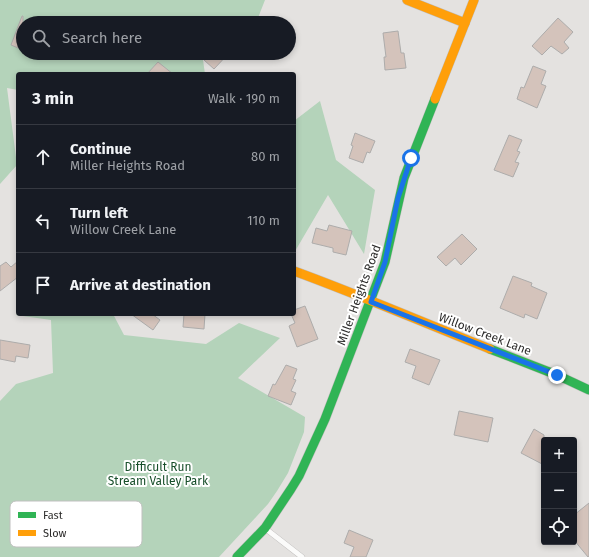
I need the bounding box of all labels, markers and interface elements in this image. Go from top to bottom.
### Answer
search box [16,16,296,60]
icon: search [30,27,52,49]
text: Search here [62,29,142,47]
text: 3 min [32,88,74,109]
text: Walk · 190 m [208,91,280,106]
text: Continue [70,140,131,158]
icon: ahead [32,146,54,168]
text: 80 m [251,149,280,164]
route start [402,149,420,167]
text: Miller Heights Road [70,158,185,173]
text: Turn left [70,204,128,222]
icon: left [32,210,54,232]
text: 110 m [247,213,280,228]
text: Willow Creek Lane [70,222,176,237]
street label: Miller Heights Road [334,243,384,347]
icon: arrive [32,274,54,296]
text: Arrive at destination [70,276,211,294]
street label: Willow Creek Lane [437,310,533,358]
route end [548,366,566,384]
map controls [541,437,577,545]
button: + [541,437,577,473]
park label: Difficult Run Stream Valley Park [108,460,209,488]
button: − [541,473,577,509]
legend [10,501,142,547]
text: Fast [43,509,63,522]
button: locate [541,509,577,545]
text: Slow [43,527,67,540]

